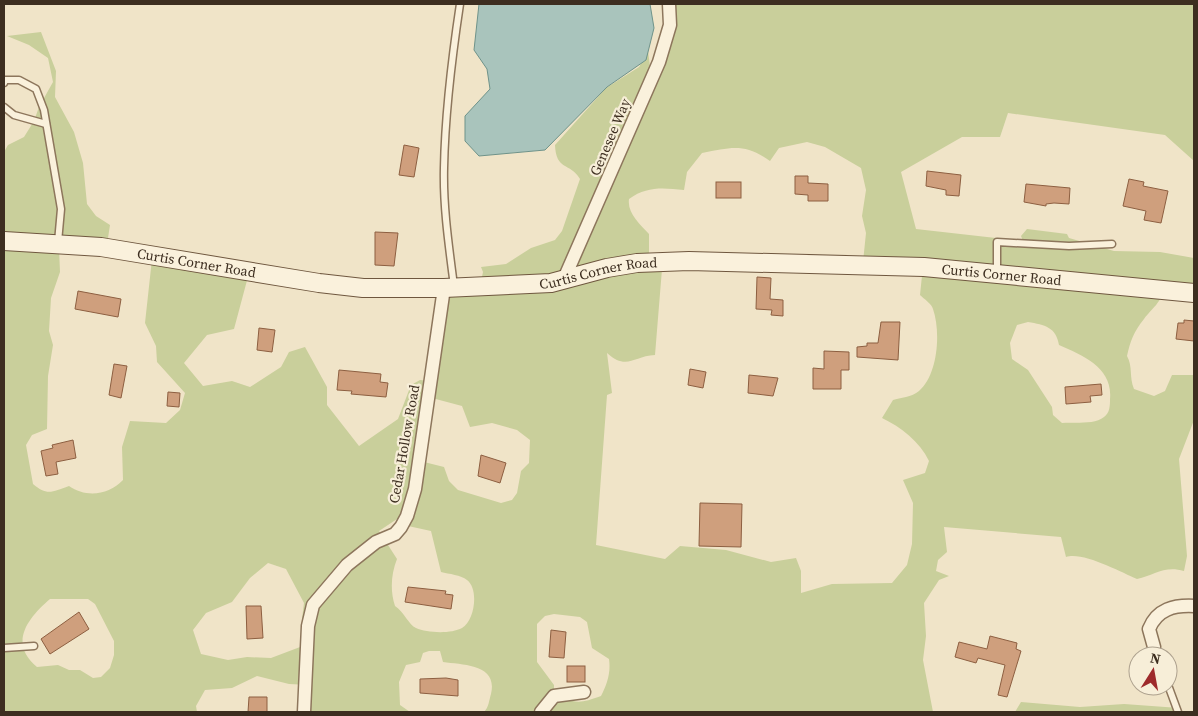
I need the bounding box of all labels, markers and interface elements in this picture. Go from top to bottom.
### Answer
street label: Genesee Way [585,95,636,179]
street label: Curtis Corner Road [136,243,258,282]
street label: Curtis Corner Road [539,252,658,294]
street label: Curtis Corner Road [941,259,1062,290]
street label: Cedar Hollow Road [384,383,424,505]
north arrow [1128,646,1178,696]
text: N [1149,647,1162,669]

